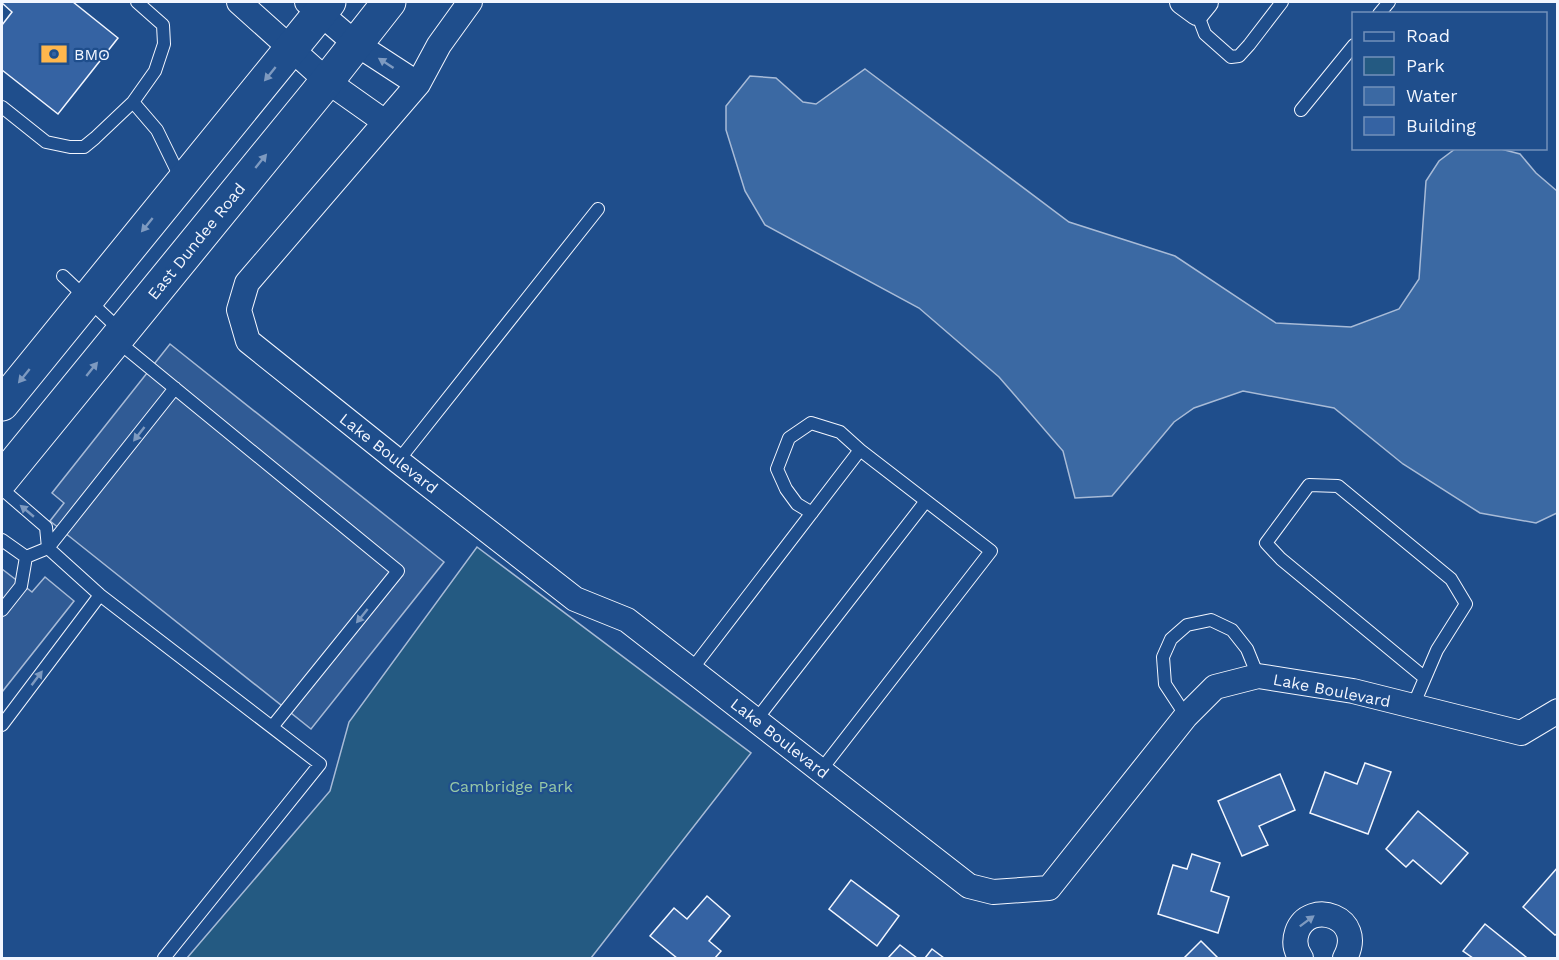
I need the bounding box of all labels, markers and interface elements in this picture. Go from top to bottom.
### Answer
legend [1352,12,1547,150]
text: Road [1406,25,1450,46]
bank icon: BMO [39,39,69,69]
place label: BMO [74,45,110,64]
text: Park [1406,55,1445,76]
one-way arrow [378,58,395,69]
one-way arrow [264,66,277,82]
text: Water [1406,85,1458,106]
text: Building [1406,115,1476,136]
one-way arrow [254,154,266,169]
street label: East Dundee Road [144,179,249,303]
one-way arrow [141,217,154,233]
one-way arrow [85,361,98,377]
one-way arrow [18,369,31,384]
street label: Lake Boulevard [336,409,442,498]
one-way arrow [133,426,145,441]
one-way arrow [19,504,35,517]
one-way arrow [355,608,368,624]
street label: Lake Boulevard [1271,670,1392,711]
one-way arrow [31,671,43,687]
street label: Lake Boulevard [727,694,833,783]
park label: Cambridge Park [449,777,573,796]
one-way arrow [1299,915,1315,928]

